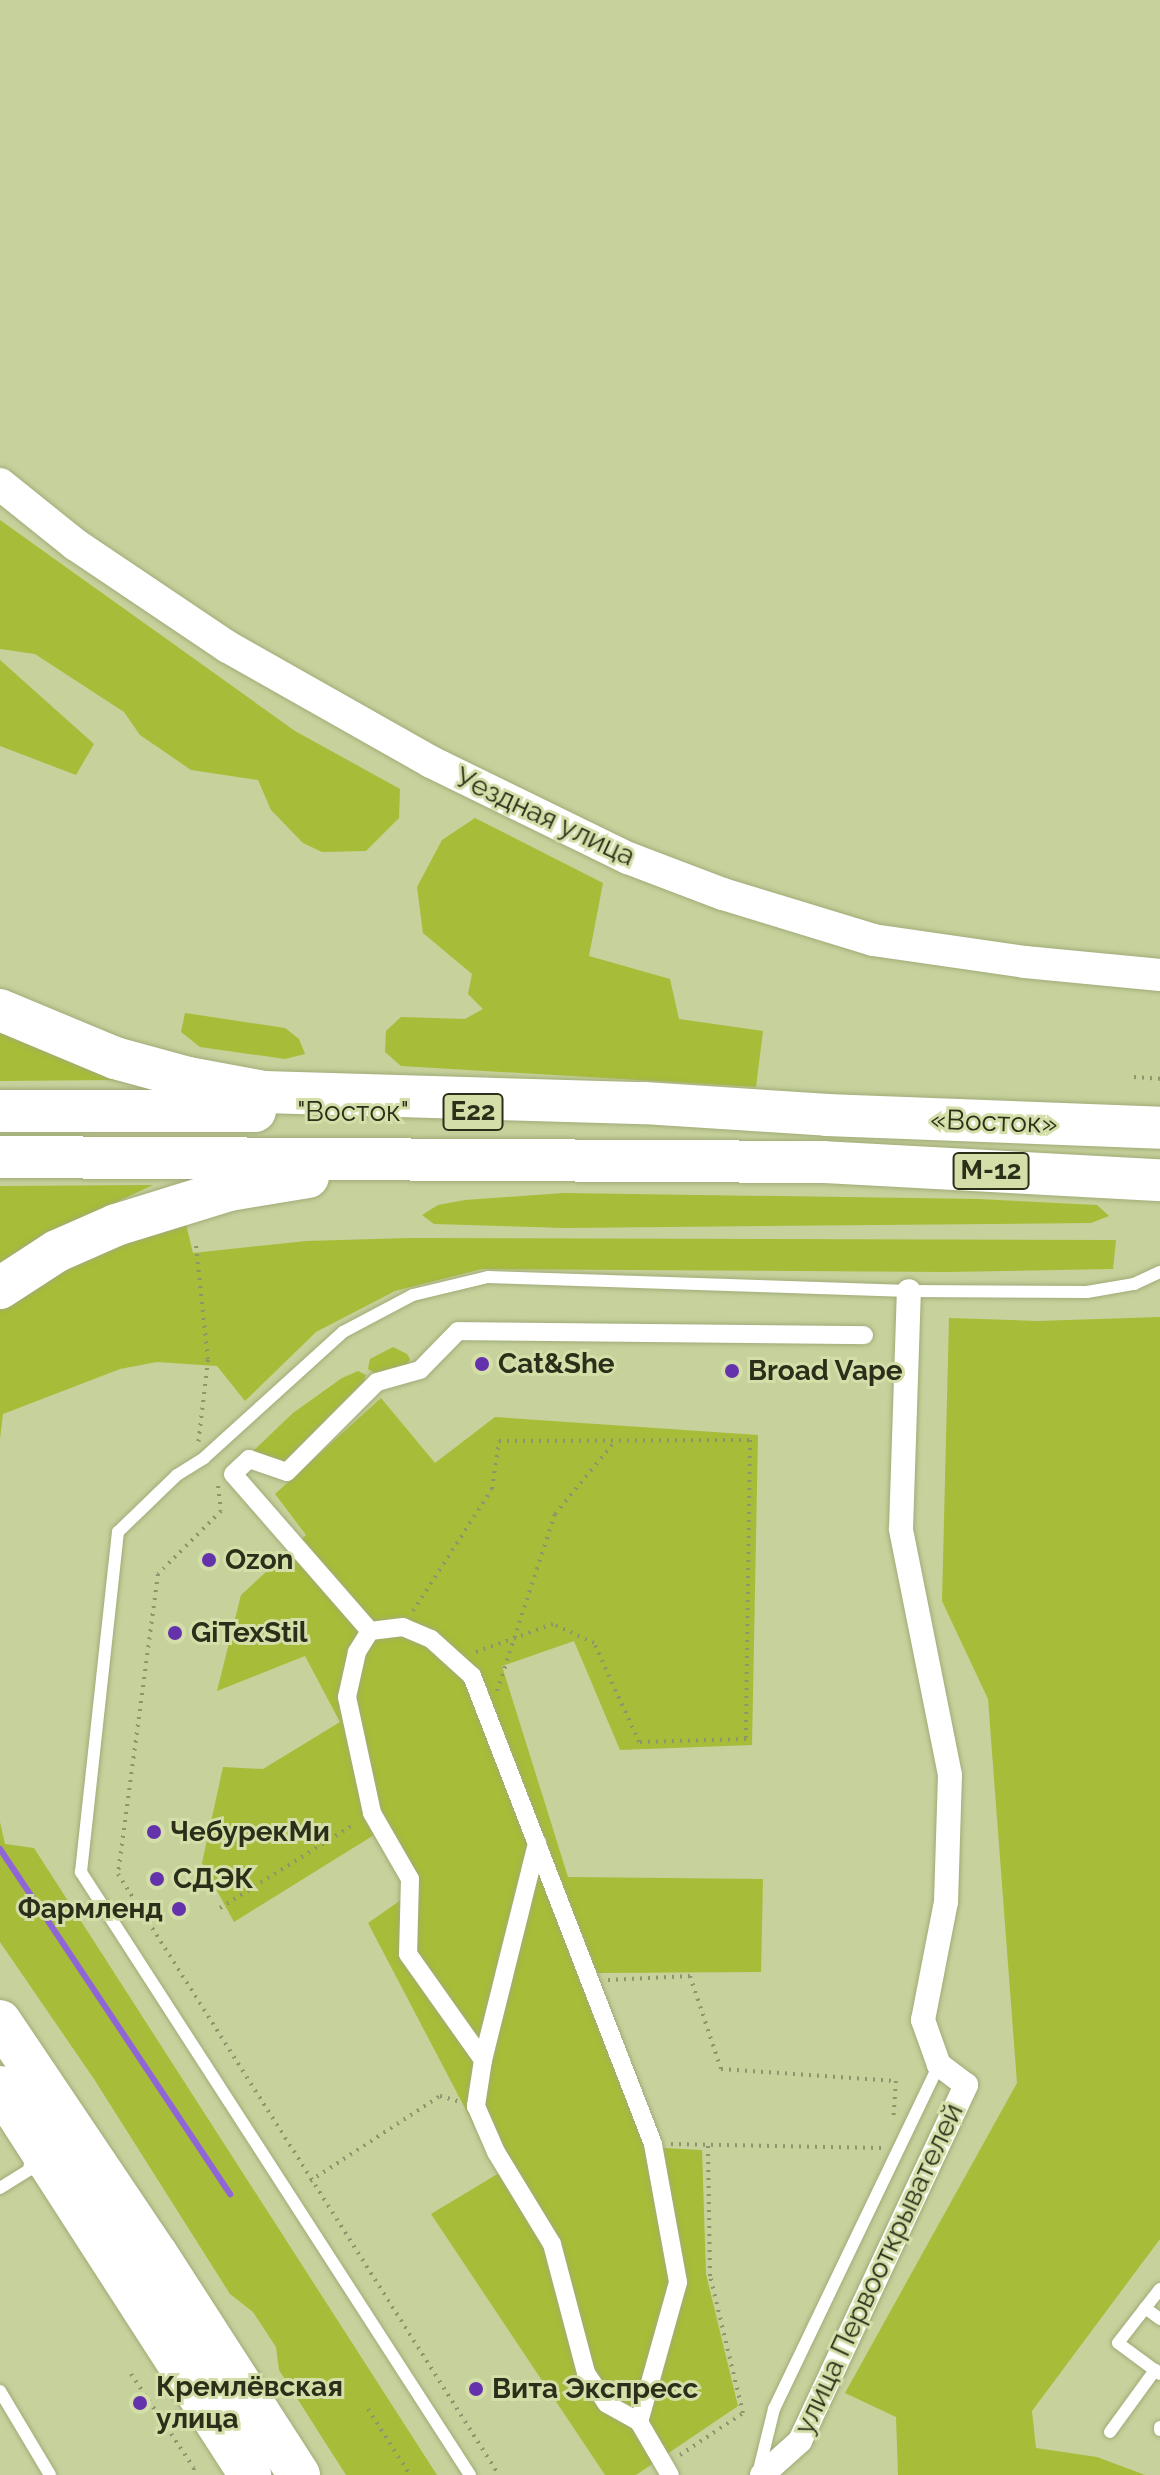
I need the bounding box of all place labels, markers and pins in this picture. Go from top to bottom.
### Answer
place label: Cat&She [498,1347,615,1381]
place label: Broad Vape [748,1354,903,1388]
marker: Cat&She [473,1355,491,1373]
marker: Broad Vape [723,1362,741,1380]
place label: Ozon [225,1543,294,1577]
marker: Ozon [200,1551,218,1569]
place label: GiTexStil [191,1616,308,1650]
marker: GiTexStil [166,1624,184,1642]
place label: ЧебурекМи [170,1815,330,1849]
marker: ЧебурекМи [145,1823,163,1841]
place label: СДЭК [173,1862,253,1896]
marker: СДЭК [148,1870,166,1888]
place label: Фармленд [18,1892,163,1926]
marker: Фармленд [170,1900,188,1918]
place label: Кремлёвская улица [156,2370,343,2436]
place label: Вита Экспресс [492,2372,698,2406]
marker: Вита Экспресс [467,2380,485,2398]
marker: Кремлёвская улица [131,2394,149,2412]

